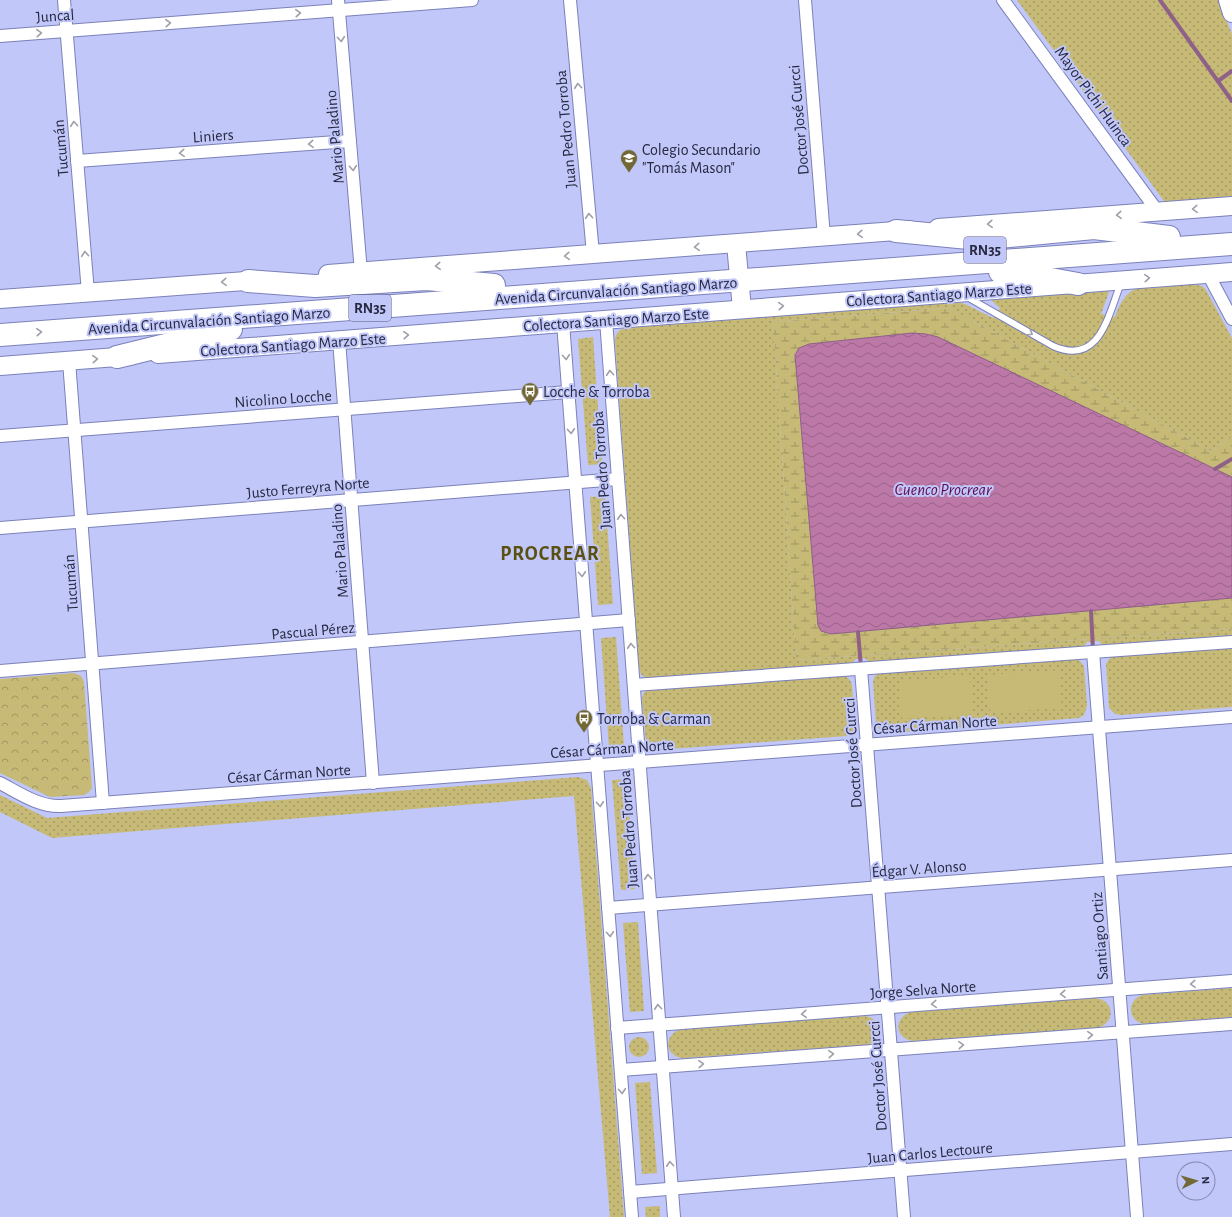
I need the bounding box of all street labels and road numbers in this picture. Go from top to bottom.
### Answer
street label: Juncal [35,7,75,25]
street label: Mayor Pichi Huinca [1051,44,1135,150]
street label: Doctor José Curcci [786,64,812,176]
street label: Juan Pedro Torroba [553,69,579,189]
street label: Mario Paladino [323,89,347,185]
street label: Tucumán [51,119,71,177]
street label: Liniers [192,127,234,145]
road number: RN35 [964,237,1006,263]
street label: Avenida Circunvalación Santiago Marzo [494,275,738,307]
street label: Colectora Santiago Marzo Este [846,281,1032,309]
road number: RN35 [349,295,391,321]
street label: Avenida Circunvalación Santiago Marzo [87,305,331,337]
street label: Colectora Santiago Marzo Este [523,306,709,334]
street label: Colectora Santiago Marzo Este [200,331,386,359]
street label: Nicolino Locche [234,388,332,410]
street label: Juan Pedro Torroba [590,410,614,530]
street label: Justo Ferreyra Norte [246,475,370,502]
street label: Mario Paladino [329,503,351,598]
street label: Tucumán [61,554,81,612]
street label: Pascual Pérez [271,619,356,643]
street label: Doctor José Curcci [841,697,865,809]
street label: César Cárman Norte [873,713,997,737]
street label: César Cárman Norte [550,737,674,761]
street label: César Cárman Norte [227,762,351,786]
street label: Juan Pedro Torroba [617,769,641,889]
street label: Édgar V. Alonso [871,856,967,880]
street label: Santiago Ortiz [1089,891,1111,981]
street label: Jorge Selva Norte [870,978,977,1002]
street label: Doctor José Curcci [866,1020,890,1132]
street label: Juan Carlos Lectoure [867,1140,993,1166]

